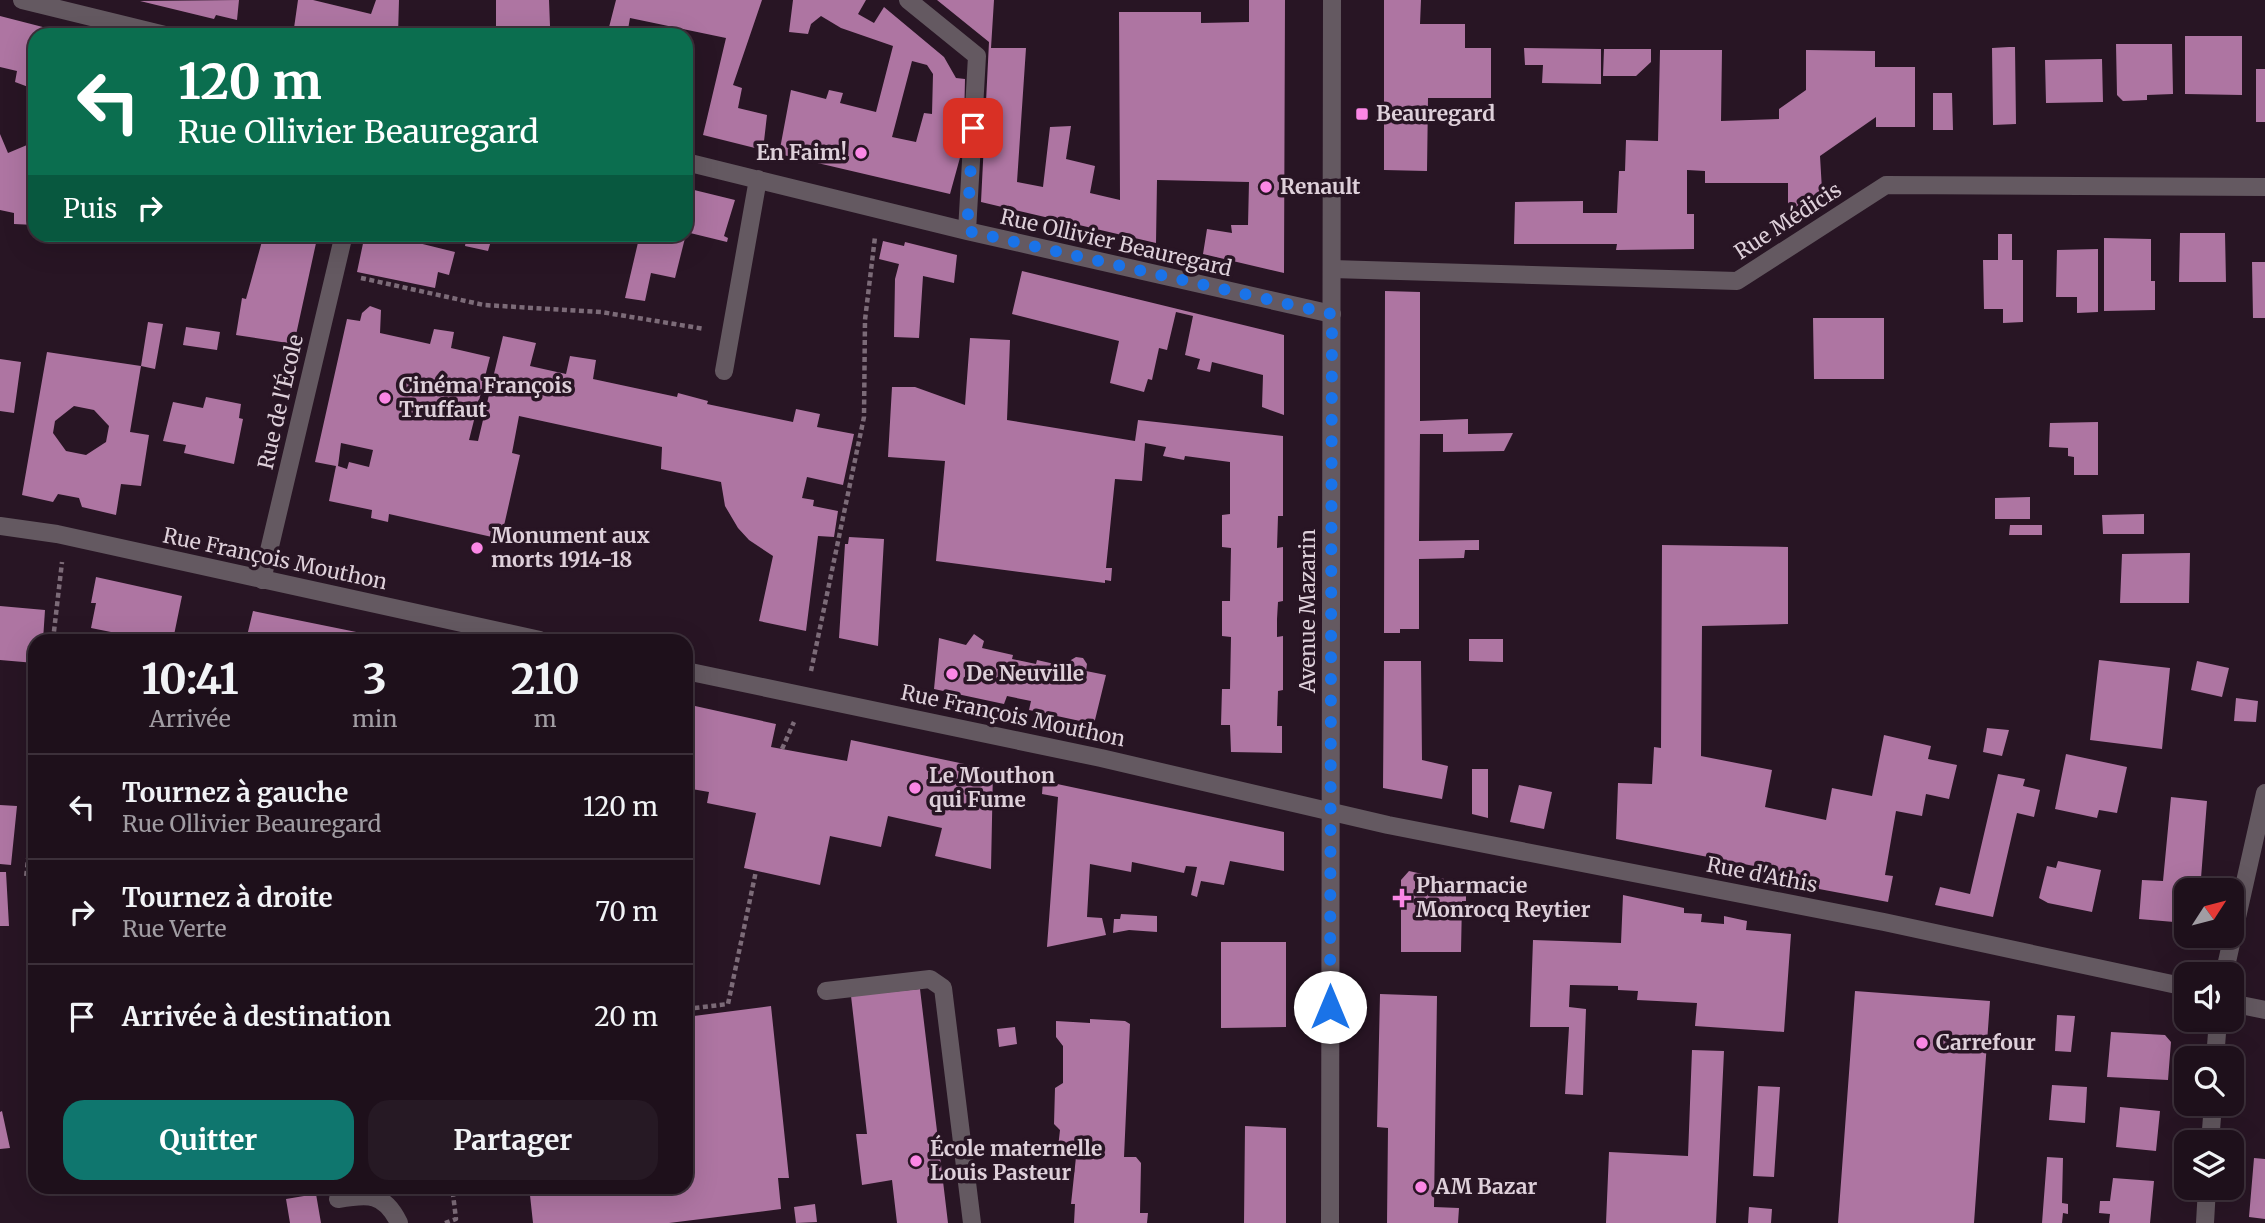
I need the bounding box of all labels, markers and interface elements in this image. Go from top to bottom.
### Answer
text: 120 m [178,51,322,112]
icon: left [63,56,154,147]
pin [943,98,1003,158]
place label: Beauregard [1376,100,1495,127]
marker: Beauregard [1354,106,1370,122]
icon: arrive [954,109,992,147]
text: Rue Ollivier Beauregard [178,112,539,152]
place label: En Faim! [756,139,847,166]
marker: En Faim! [853,145,869,161]
place label: Renault [1280,173,1361,200]
street label: Rue Médicis [1729,176,1846,265]
marker: Renault [1258,179,1274,195]
icon: right [131,189,169,227]
text: Puis [63,192,117,225]
street label: Rue Ollivier Beauregard [998,203,1235,282]
street label: Rue de l'École [251,332,309,472]
place label: Cinéma François Truffaut [399,372,573,423]
marker: Cinéma François Truffaut [377,390,393,406]
street label: Rue François Mouthon [161,522,390,595]
place label: Monument aux morts 1914-18 [491,522,650,573]
street label: Avenue Mazarin [1294,529,1321,694]
marker: Monument aux morts 1914-18 [469,540,485,556]
text: 10:41 [141,653,239,705]
text: 3 [363,653,387,705]
text: 210 [511,653,580,705]
place label: De Neuville [966,660,1084,687]
marker: De Neuville [944,666,960,682]
street label: Rue François Mouthon [899,679,1128,752]
text: Arrivée [149,704,231,733]
text: min [352,704,398,733]
text: m [534,704,557,733]
place label: Le Mouthon qui Fume [929,762,1055,813]
text: Tournez à gauche [122,776,348,809]
marker: Le Mouthon qui Fume [907,780,923,796]
icon: left [63,788,101,826]
text: 120 m [583,790,658,823]
text: Rue Ollivier Beauregard [122,809,381,838]
street label: Rue d'Athis [1704,851,1820,898]
place label: Pharmacie Monrocq Reytier [1416,872,1591,923]
north arrow [2174,878,2244,948]
map controls [2174,878,2244,1200]
text: Tournez à droite [122,881,333,914]
marker: Pharmacie Monrocq Reytier [1394,890,1410,906]
icon: right [63,893,101,931]
text: 70 m [595,895,658,928]
text: Rue Verte [122,914,226,943]
button: sound [2174,962,2244,1032]
position arrow [1293,970,1367,1044]
icon: arrive [63,998,101,1036]
text: Arrivée à destination [122,1000,391,1033]
text: 20 m [594,1000,658,1033]
place label: Carrefour [1936,1029,2036,1056]
marker: Carrefour [1914,1035,1930,1051]
button: search [2174,1046,2244,1116]
button: Quitter [63,1100,354,1180]
button: Partager [368,1100,658,1180]
button: layers [2174,1130,2244,1200]
place label: École maternelle Louis Pasteur [930,1134,1102,1186]
marker: École maternelle Louis Pasteur [908,1153,924,1169]
place label: AM Bazar [1434,1173,1537,1200]
marker: AM Bazar [1413,1179,1429,1195]

